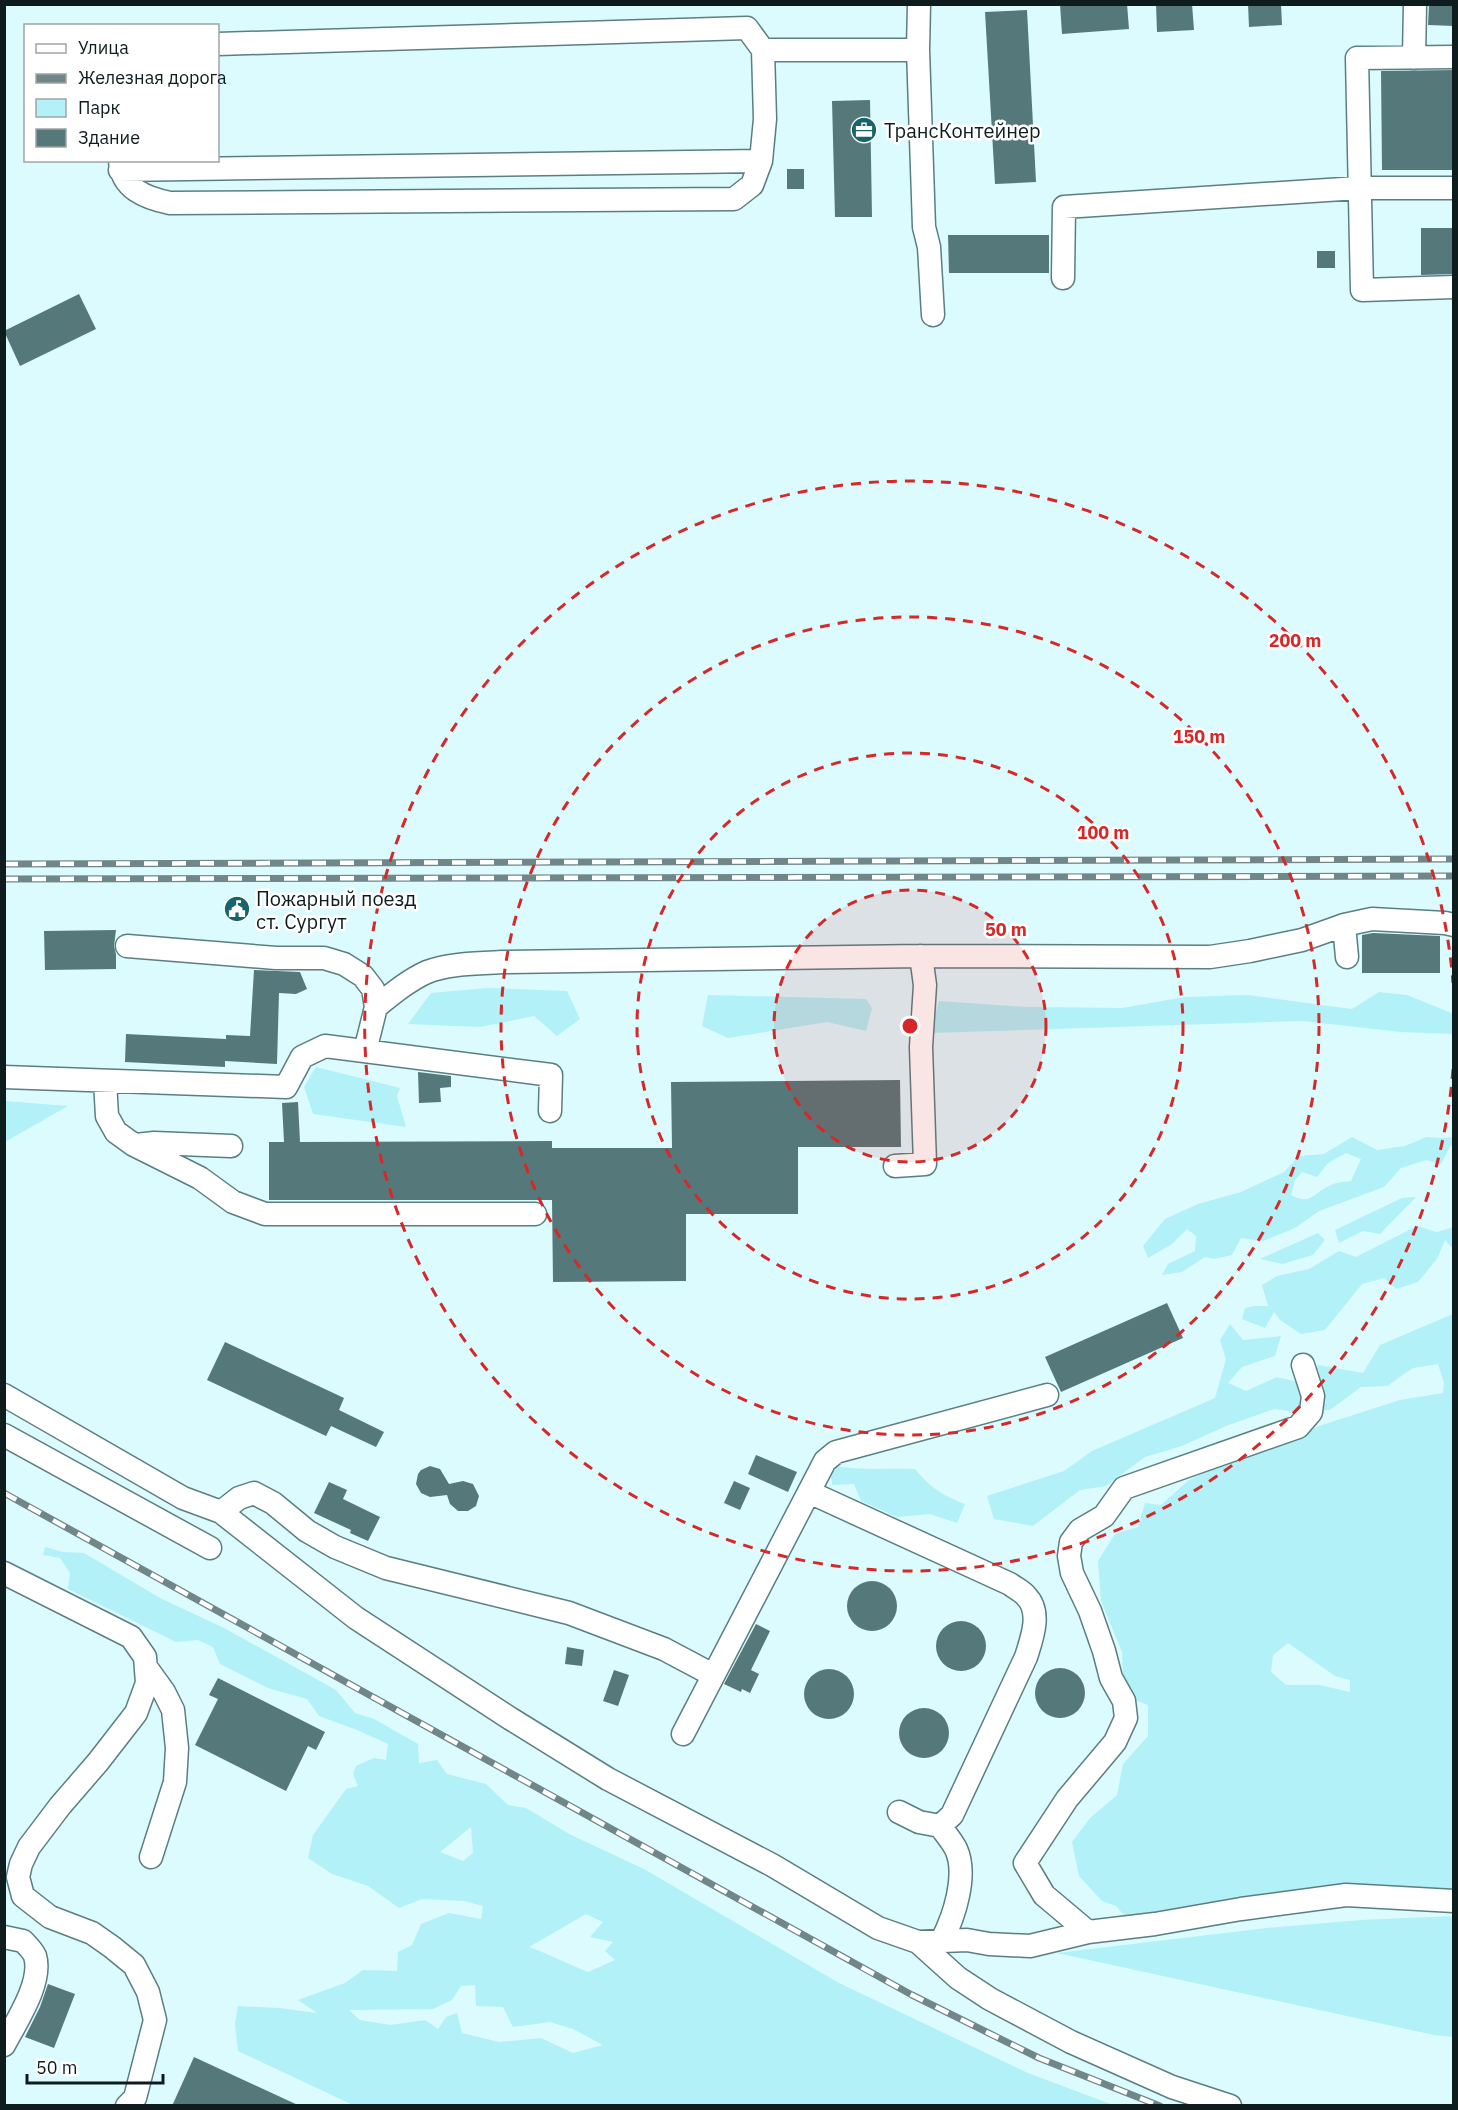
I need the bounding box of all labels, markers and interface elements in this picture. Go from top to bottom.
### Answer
legend [24,24,219,162]
text: Улица [78,36,129,59]
text: Железная дорога [78,66,227,89]
text: Парк [78,96,121,119]
office icon: ТрансКонтейнер [849,115,879,145]
place label: ТрансКонтейнер [884,117,1041,144]
text: Здание [78,126,140,149]
text: 200 m [1269,629,1321,652]
text: 150 m [1173,725,1225,748]
text: 100 m [1077,821,1129,844]
place label: Пожарный поезд ст. Сургут [256,885,417,935]
public building icon: Пожарный поезд ст. Сургут [222,894,252,924]
text: 50 m [985,918,1027,941]
centre of rings [900,1016,920,1036]
scale bar [27,2047,164,2085]
text: 50 m [36,2056,78,2079]

